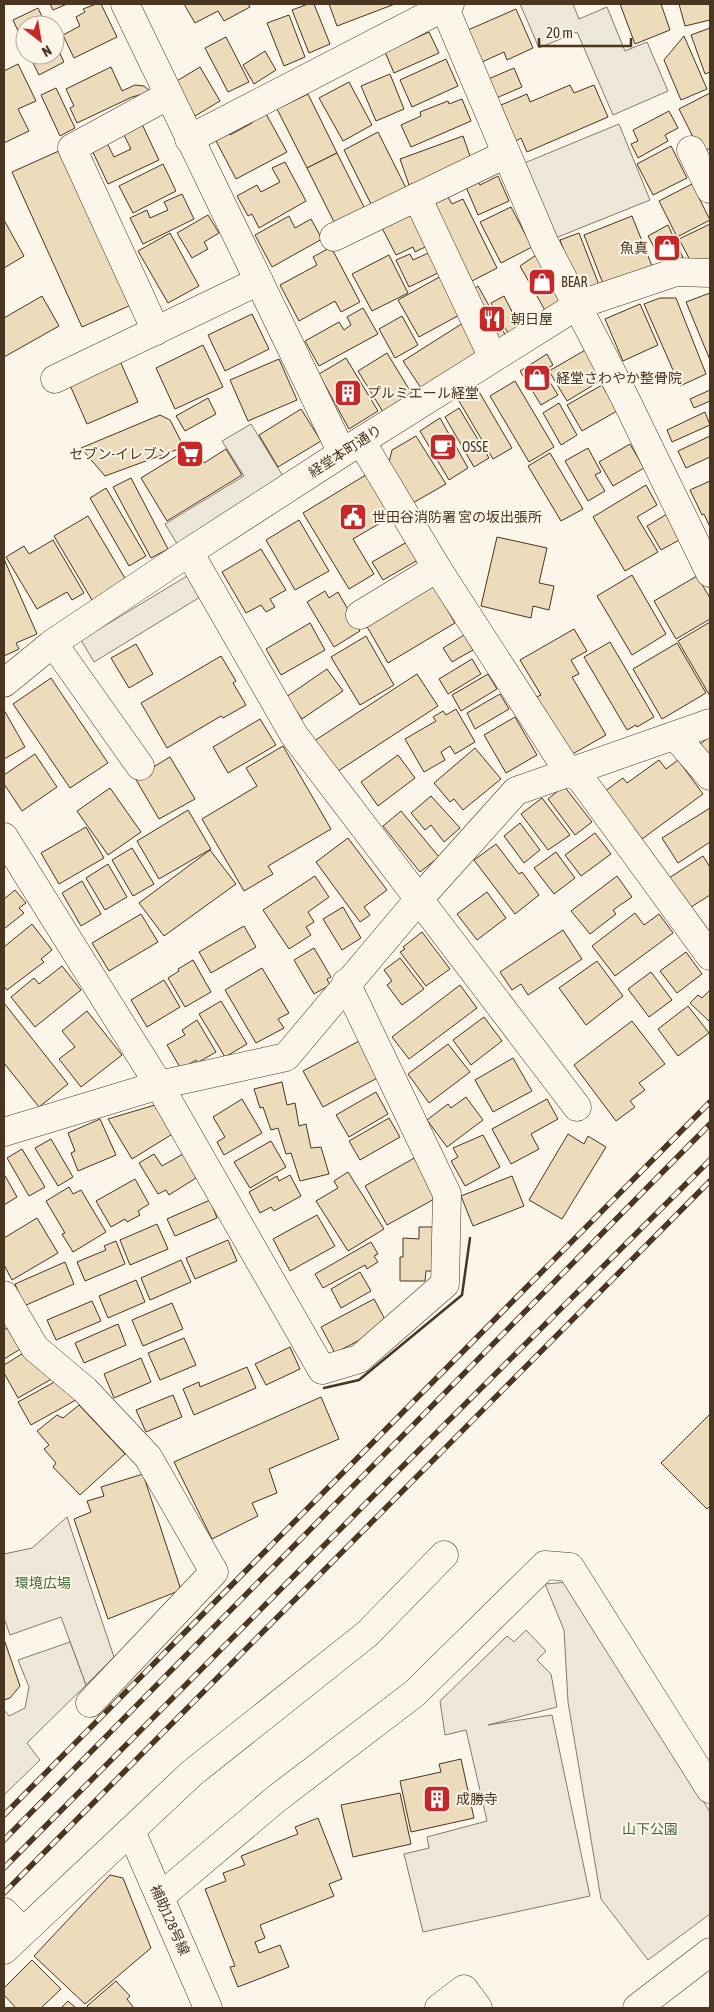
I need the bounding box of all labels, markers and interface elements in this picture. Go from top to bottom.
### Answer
north arrow [15,15,65,65]
scale bar [539,15,632,47]
text: 20 m [546,24,573,41]
text: N [39,42,54,60]
shop icon: 魚真 [652,233,682,263]
place label: 魚真 [620,240,648,256]
shop icon: BEAR [527,267,557,297]
place label: BEAR [561,274,587,290]
restaurant icon: 朝日屋 [477,304,507,334]
place label: 朝日屋 [511,311,553,327]
shop icon: 経堂さわやか整骨院 [522,363,552,393]
place label: 経堂さわやか整骨院 [556,370,682,386]
building icon: プルミエール経堂 [333,378,363,408]
place label: プルミエール経堂 [367,385,479,401]
street label: 経堂本町通り [305,421,385,481]
cafe icon: OSSE [428,432,458,462]
supermarket icon: セブン-イレブン [175,439,205,469]
place label: OSSE [462,439,488,455]
place label: セブン-イレブン [70,446,171,462]
public building icon: 世田谷消防署 宮の坂出張所 [338,502,368,532]
place label: 世田谷消防署 宮の坂出張所 [372,509,542,525]
park label: 環境広場 [15,1575,71,1591]
building icon: 成勝寺 [422,1784,452,1814]
place label: 成勝寺 [456,1791,498,1807]
park label: 山下公園 [622,1821,678,1837]
street label: 補助128号線 [147,1882,193,1958]

